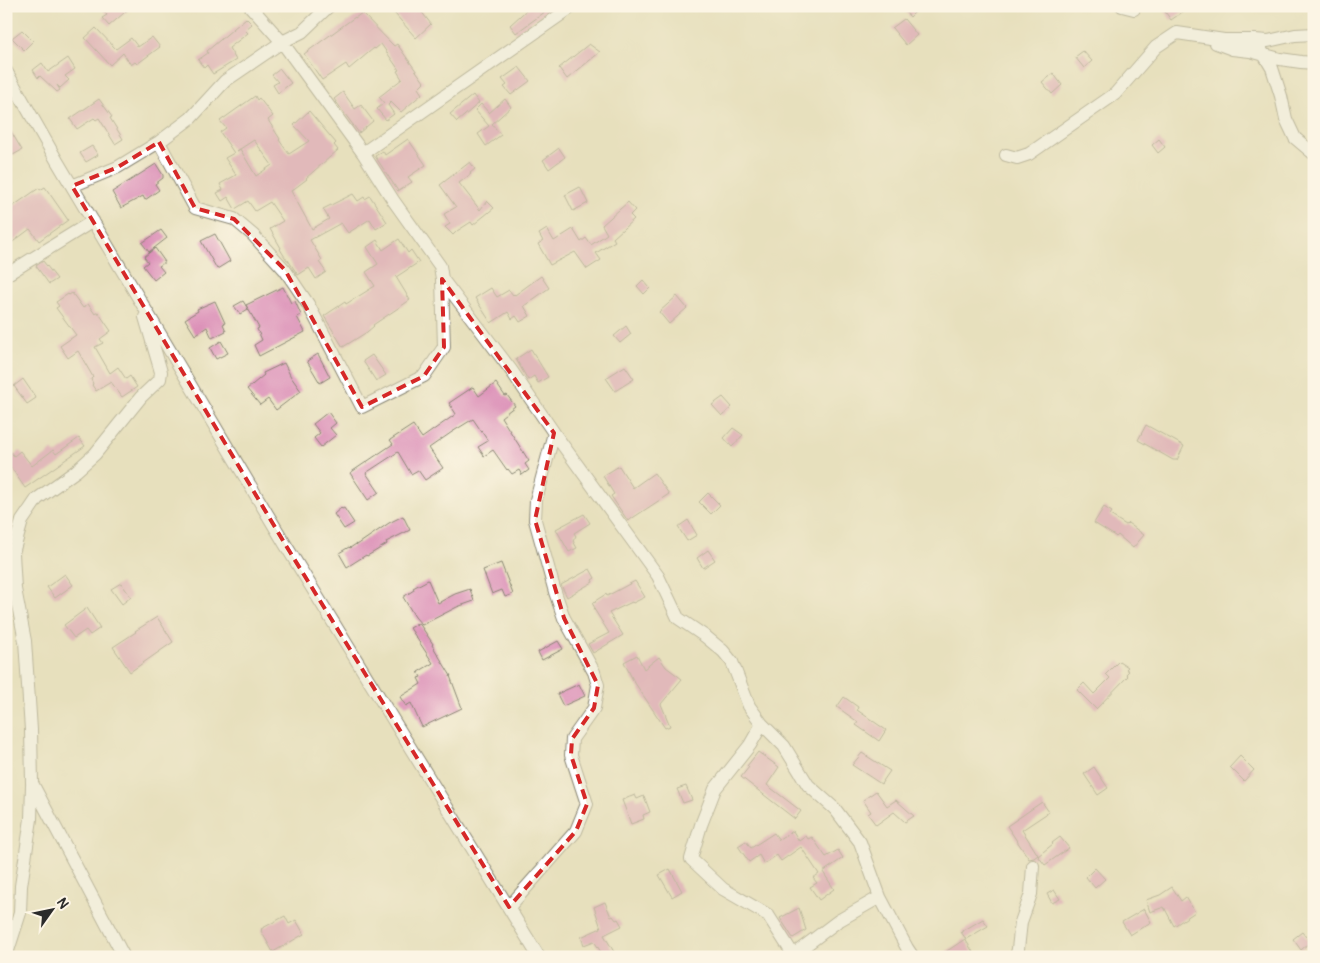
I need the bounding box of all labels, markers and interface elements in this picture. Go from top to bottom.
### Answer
north arrow [28,886,78,936]
text: N [53,895,72,912]

